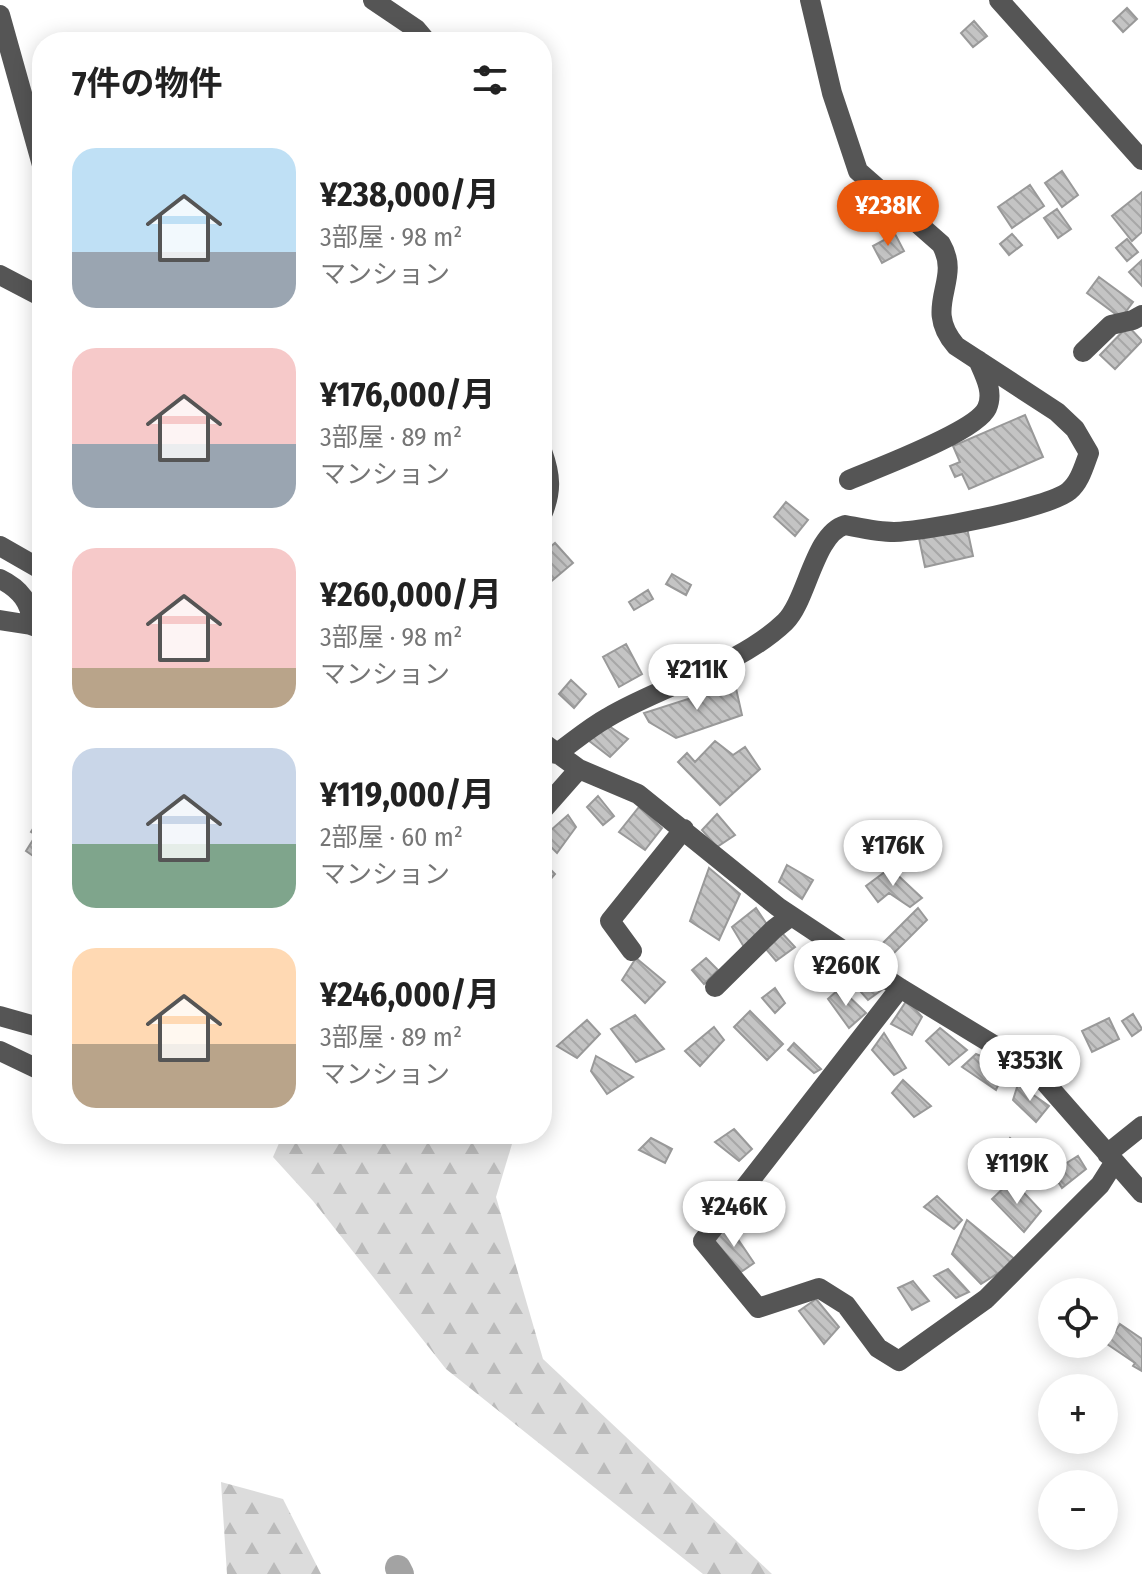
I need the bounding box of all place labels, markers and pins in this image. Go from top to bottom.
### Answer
pin: ¥238K [832,180,944,248]
pin: ¥211K [641,644,753,712]
pin: ¥176K [837,820,949,888]
pin: ¥260K [790,940,902,1008]
pin: ¥353K [974,1035,1086,1103]
pin: ¥119K [961,1138,1073,1206]
pin: ¥246K [678,1181,790,1249]

